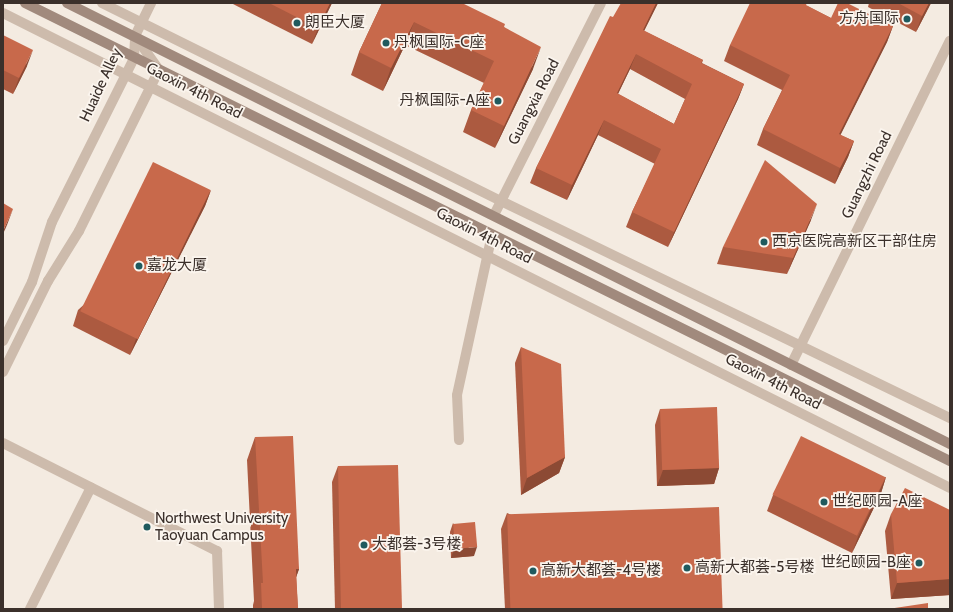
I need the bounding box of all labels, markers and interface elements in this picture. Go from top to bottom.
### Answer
place label: 方舟国际 [839,10,899,28]
place label: 朗臣大厦 [305,14,365,32]
marker: 方舟国际 [902,14,912,24]
marker: 朗臣大厦 [292,18,302,28]
place label: 丹枫国际-C座 [394,34,485,52]
marker: 丹枫国际-C座 [381,38,391,48]
street label: Huaide Alley [76,45,126,125]
street label: Guangxia Road [505,56,563,148]
street label: Gaoxin 4th Road [143,59,245,123]
place label: 丹枫国际-A座 [399,92,490,110]
marker: 丹枫国际-A座 [493,96,503,106]
street label: Guangzhi Road [838,128,896,222]
street label: Gaoxin 4th Road [433,204,535,268]
place label: 西京医院高新区干部住房 [772,233,937,251]
marker: 西京医院高新区干部住房 [759,237,769,247]
place label: 嘉龙大厦 [147,257,207,275]
marker: 嘉龙大厦 [134,261,144,271]
street label: Gaoxin 4th Road [722,350,824,414]
place label: 世纪颐园-A座 [832,493,923,511]
marker: 世纪颐园-A座 [819,497,829,507]
place label: Northwest University Taoyuan Campus [155,509,288,544]
marker: Northwest University Taoyuan Campus [142,522,152,532]
place label: 大都荟-3号楼 [372,536,461,554]
marker: 大都荟-3号楼 [359,540,369,550]
place label: 世纪颐园-B座 [821,554,911,572]
marker: 世纪颐园-B座 [914,558,924,568]
place label: 高新大都荟-5号楼 [695,559,814,577]
place label: 高新大都荟-4号楼 [541,562,661,580]
marker: 高新大都荟-5号楼 [682,563,692,573]
marker: 高新大都荟-4号楼 [528,566,538,576]

